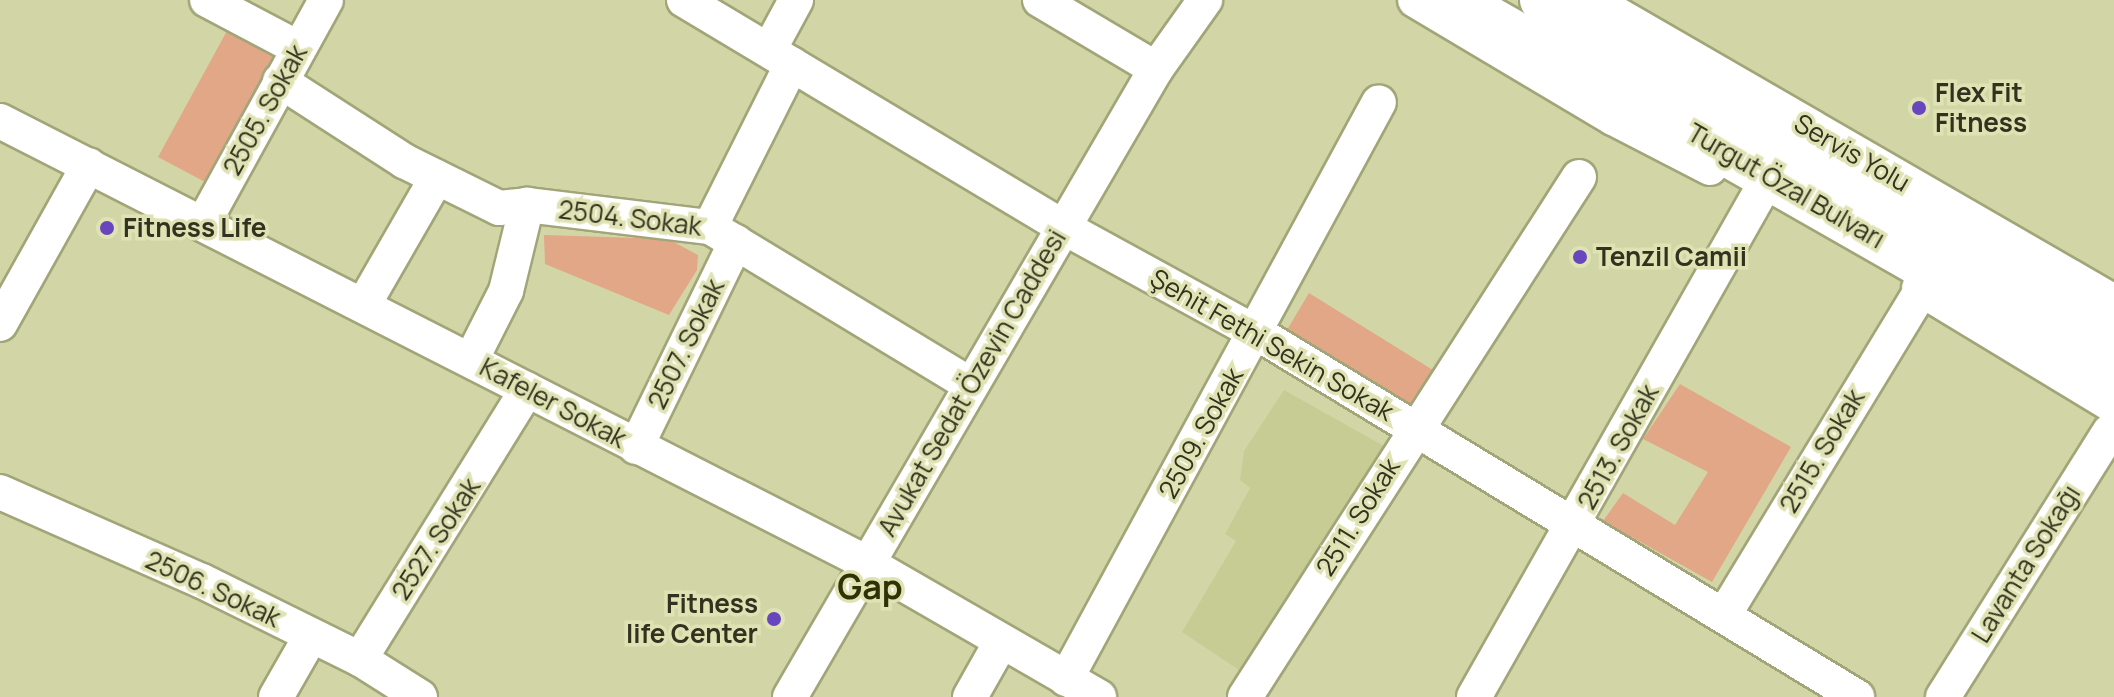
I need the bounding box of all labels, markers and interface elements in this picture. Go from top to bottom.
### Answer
street label: 2505. Sokak [216,39,314,181]
place label: Flex Fit Fitness [1935,77,2027,138]
marker: Flex Fit Fitness [1910,99,1928,117]
street label: Servis Yolu [1789,107,1915,199]
street label: Turgut Özal Bulvarı [1682,117,1890,255]
street label: 2504. Sokak [557,194,703,242]
place label: Fitness Life [123,212,266,244]
marker: Fitness Life [98,219,116,237]
street label: Avukat Sedat Özevin Caddesi [871,224,1073,542]
place label: Tenzil Camii [1596,241,1747,273]
marker: Tenzil Camii [1571,248,1589,266]
street label: Şehit Fethi Sekin Sokak [1145,263,1399,427]
street label: 2507. Sokak [641,274,731,414]
street label: Kafeler Sokak [474,351,632,455]
street label: 2509. Sokak [1152,362,1250,504]
street label: 2513. Sokak [1571,379,1665,515]
street label: 2515. Sokak [1773,384,1871,518]
street label: 2511. Sokak [1310,453,1406,581]
street label: 2527. Sokak [385,472,487,606]
street label: Lavanta Sokağı [1965,480,2087,648]
street label: 2506. Sokak [141,544,285,634]
district label: Gap [837,567,903,607]
place label: Fitness life Center [626,588,758,650]
marker: Fitness life Center [765,610,783,628]

